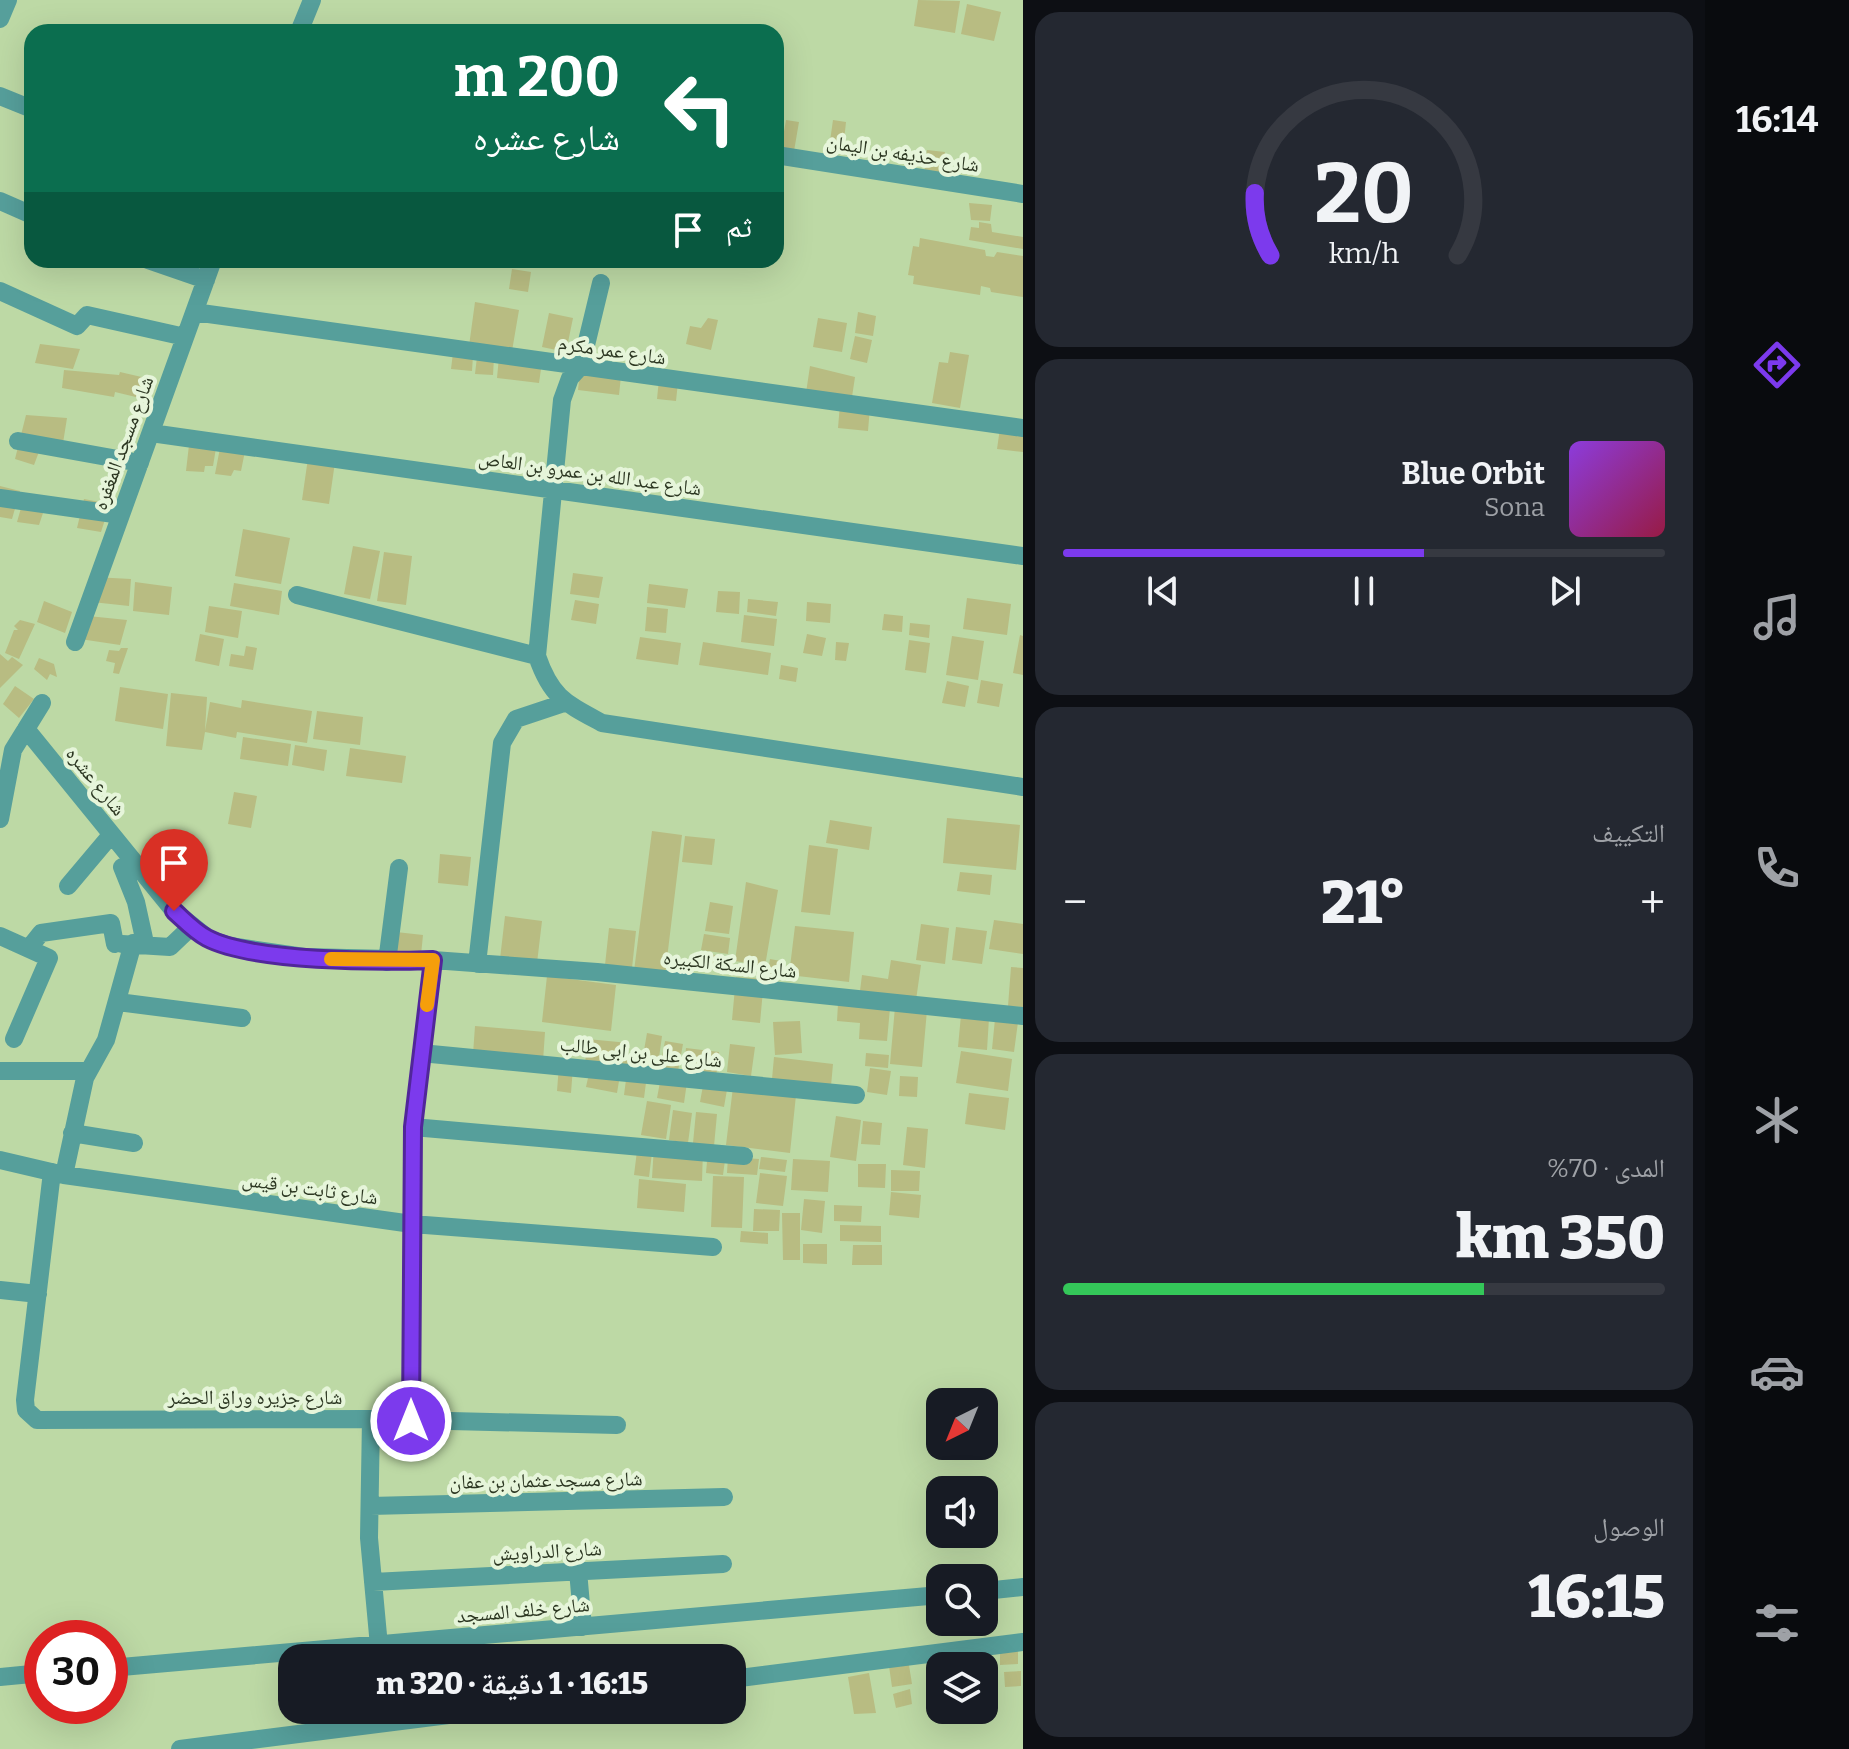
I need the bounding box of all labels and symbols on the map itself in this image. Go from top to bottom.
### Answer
street label: شارع حذيفه بن اليمان [825,129,981,178]
street label: شارع عمر مكرم [556,331,667,371]
street label: شارع مسجد المغفره [88,373,159,514]
street label: شارع عبد الله بن عمرو بن العاص [477,445,703,502]
street label: شارع عشره [60,742,131,821]
pin [140,829,208,911]
street label: شارع السكة الكبيره [662,945,798,984]
street label: شارع على بن ابى طالب [559,1032,723,1073]
street label: شارع ثابت بن قيس [240,1167,379,1210]
position arrow [369,1379,453,1463]
street label: شارع جزيره وراق الحضر [167,1385,342,1410]
north arrow [926,1388,998,1460]
street label: شارع مسجد عثمان بن عفان [449,1466,643,1495]
street label: شارع الدراويش [492,1536,602,1567]
street label: شارع خلف المسجد [456,1592,591,1629]
speed limit sign: 30 [24,1620,128,1724]

